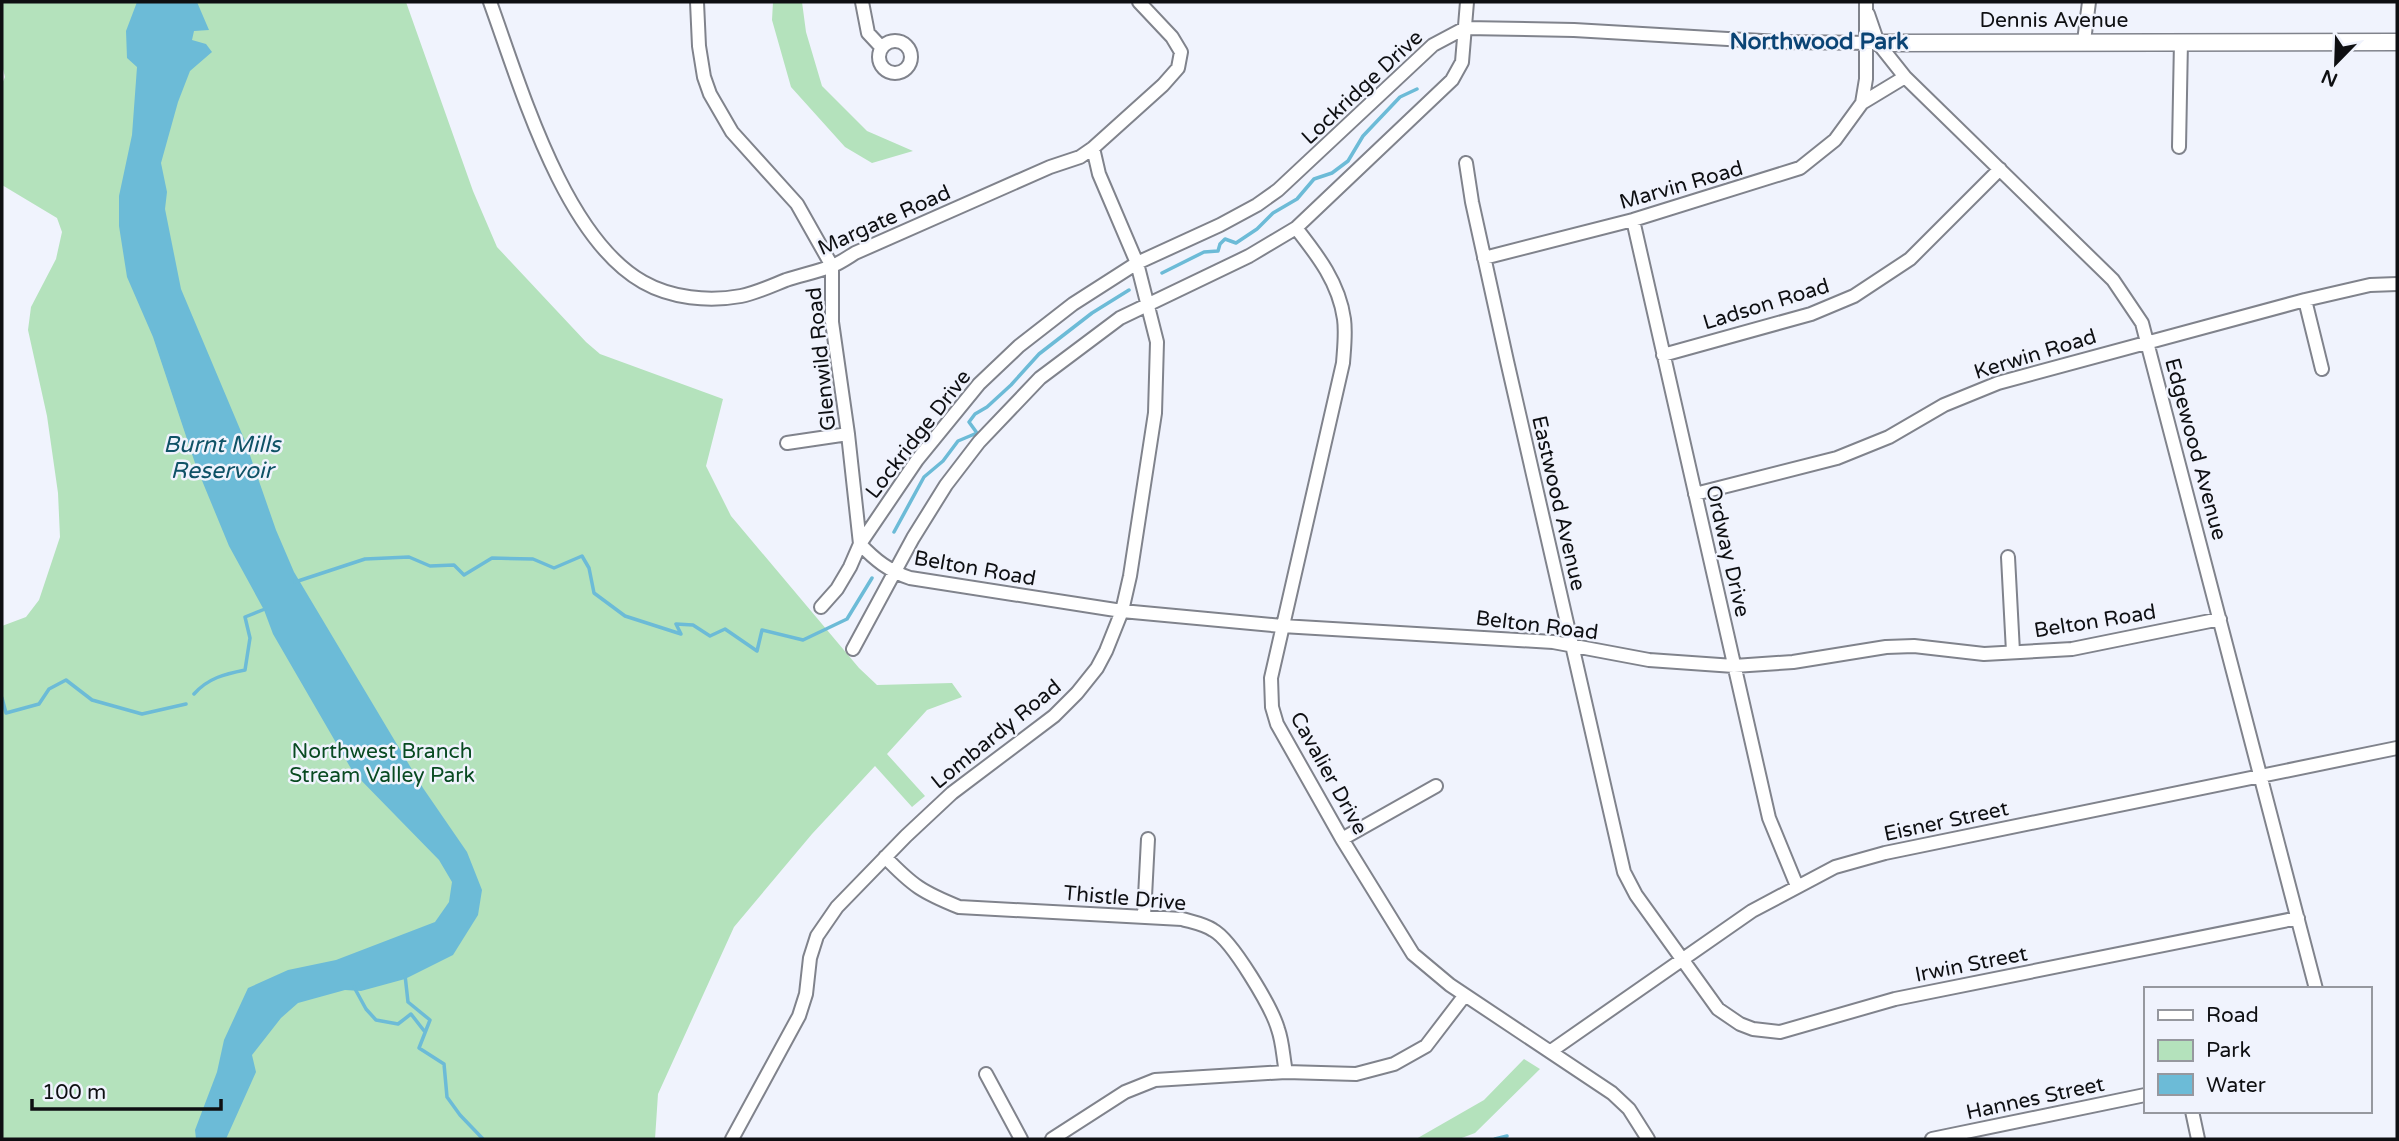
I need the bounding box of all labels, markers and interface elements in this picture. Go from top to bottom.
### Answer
street label: Dennis Avenue [1980,8,2128,33]
street label: Lockridge Drive [1297,25,1428,150]
district label: Northwood Park [1729,28,1909,56]
north arrow [2301,28,2371,98]
text: N [2318,65,2341,91]
street label: Marvin Road [1616,156,1746,215]
street label: Margate Road [814,180,954,261]
street label: Ladson Road [1700,273,1832,336]
street label: Glenwild Road [802,286,841,432]
street label: Kerwin Road [1971,324,2099,385]
street label: Edgewood Avenue [2159,355,2232,543]
street label: Lockridge Drive [860,365,976,504]
street label: Eastwood Avenue [1526,413,1591,593]
water label: Burnt Mills Reservoir [163,431,283,485]
street label: Ordway Drive [1700,483,1755,620]
street label: Belton Road [912,545,1038,592]
street label: Belton Road [2032,600,2158,643]
street label: Belton Road [1474,606,1600,645]
street label: Lombardy Road [926,674,1066,794]
street label: Cavalier Drive [1285,707,1373,839]
park label: Northwest Branch Stream Valley Park [289,739,475,788]
street label: Eisner Street [1881,796,2011,847]
street label: Thistle Drive [1063,881,1187,916]
street label: Irwin Street [1913,941,2029,988]
legend [2144,987,2371,1113]
text: Road [2206,1003,2259,1028]
text: Park [2206,1038,2251,1063]
scale bar [32,1068,220,1112]
street label: Hannes Street [1964,1072,2107,1125]
text: Water [2206,1073,2266,1098]
text: 100 m [42,1080,106,1105]

